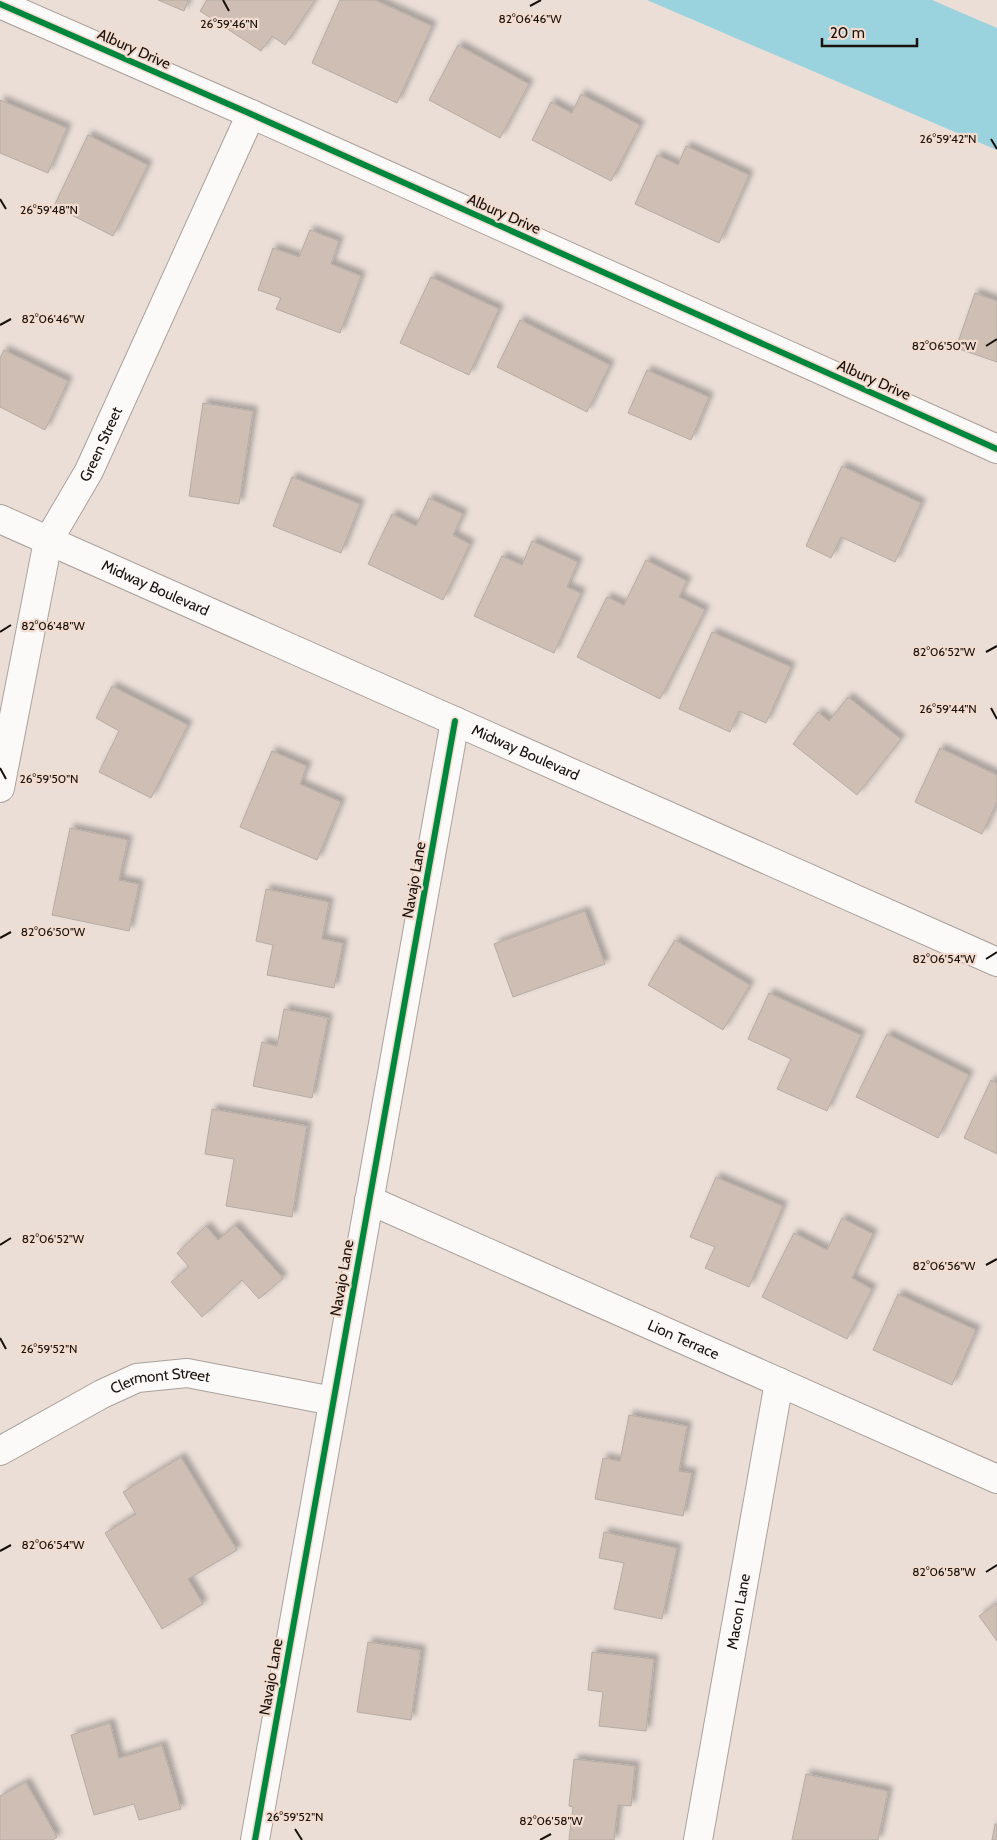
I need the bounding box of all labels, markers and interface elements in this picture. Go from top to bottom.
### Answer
text: 82°06'46"W [498,11,562,26]
scale bar [822,15,917,47]
text: 26°59'46"N [200,16,258,31]
text: 20 m [830,24,865,42]
street label: Albury Drive [95,25,174,73]
text: 26°59'42"N [919,131,977,146]
street label: Albury Drive [465,190,544,238]
text: 26°59'48"N [20,202,78,217]
text: 82°06'46"W [21,311,85,326]
text: 82°06'50"W [912,338,977,353]
street label: Albury Drive [835,356,914,404]
street label: Green Street [76,404,126,485]
street label: Midway Boulevard [99,556,212,620]
text: 82°06'48"W [21,618,85,633]
text: 82°06'52"W [913,644,976,659]
text: 26°59'44"N [919,701,977,716]
street label: Midway Boulevard [469,721,582,784]
text: 26°59'50"N [19,771,79,786]
street label: Navajo Lane [398,840,430,920]
text: 82°06'50"W [21,924,86,939]
text: 82°06'54"W [913,951,976,966]
text: 82°06'52"W [22,1231,85,1246]
street label: Navajo Lane [326,1238,358,1318]
text: 82°06'56"W [913,1258,976,1273]
street label: Lion Terrace [645,1316,722,1363]
text: 26°59'52"N [21,1341,77,1356]
street label: Clermont Street [108,1364,212,1398]
text: 82°06'54"W [22,1537,85,1552]
text: 82°06'58"W [912,1564,976,1579]
street label: Macon Lane [723,1572,754,1651]
street label: Navajo Lane [255,1637,287,1717]
text: 26°59'52"N [267,1809,323,1824]
text: 82°06'58"W [519,1813,583,1828]

